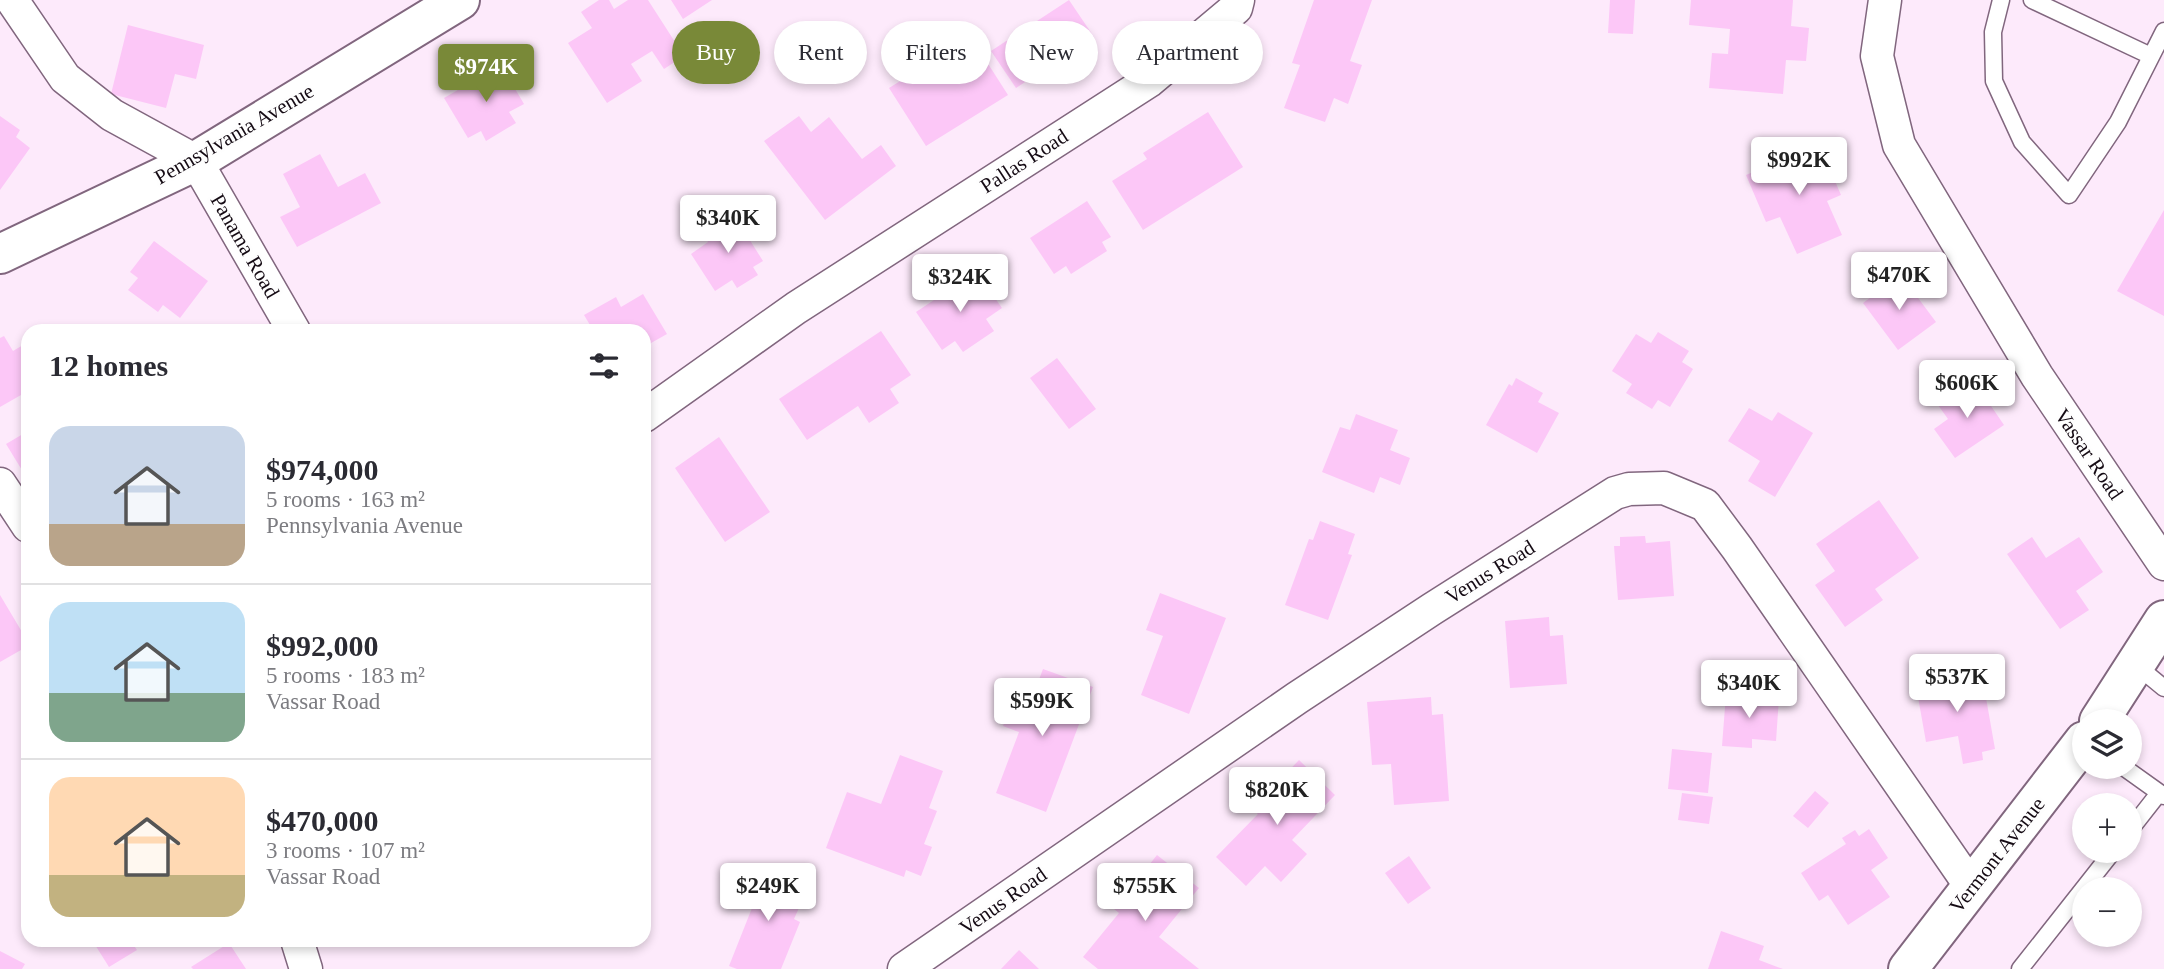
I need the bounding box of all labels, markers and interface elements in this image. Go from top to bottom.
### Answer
chip: Buy [672,21,760,84]
chip: Rent [774,21,867,84]
chip: Filters [881,21,991,84]
chip: New [1005,21,1098,84]
chip: Apartment [1112,21,1263,84]
pin: $974K [437,44,535,104]
text: $974K [454,54,518,79]
street label: Pennsylvania Avenue [150,79,318,189]
street label: Pallas Road [976,124,1073,198]
pin: $992K [1750,138,1848,197]
text: $992K [1767,147,1831,172]
street label: Panama Road [206,190,285,303]
pin: $340K [679,196,777,255]
text: $340K [696,205,760,230]
pin: $470K [1850,252,1948,312]
pin: $324K [911,254,1009,314]
text: $470K [1867,262,1931,287]
text: $324K [928,264,992,289]
icon: filters [585,347,623,385]
text: 12 homes [49,349,168,382]
pin: $606K [1918,360,2016,420]
text: $606K [1935,370,1999,395]
street label: Vassar Road [2050,404,2128,504]
text: $974,000 [266,453,379,486]
icon: home [105,454,189,538]
text: 5 rooms · 163 m² [266,487,425,512]
text: Pennsylvania Avenue [266,513,463,538]
street label: Venus Road [1441,535,1540,609]
text: $992,000 [266,629,379,662]
icon: home [105,630,189,714]
pin: $537K [1908,654,2006,714]
pin: $340K [1700,660,1798,720]
text: 5 rooms · 183 m² [266,663,425,688]
text: $537K [1925,664,1989,689]
text: $340K [1717,670,1781,695]
pin: $599K [993,678,1091,738]
text: $599K [1010,688,1074,713]
text: Vassar Road [266,689,380,714]
map controls [2072,709,2142,947]
button: layers [2072,709,2142,779]
pin: $820K [1228,768,1326,827]
text: $820K [1245,777,1309,802]
street label: Vermont Avenue [1944,792,2050,918]
button: + [2072,793,2142,863]
text: $470,000 [266,804,379,837]
icon: home [105,805,189,889]
text: 3 rooms · 107 m² [266,838,425,863]
street label: Venus Road [955,862,1052,940]
text: Vassar Road [266,864,380,889]
pin: $249K [719,864,817,923]
pin: $755K [1096,864,1194,923]
text: $249K [736,873,800,898]
text: $755K [1113,873,1177,898]
button: − [2072,877,2142,947]

